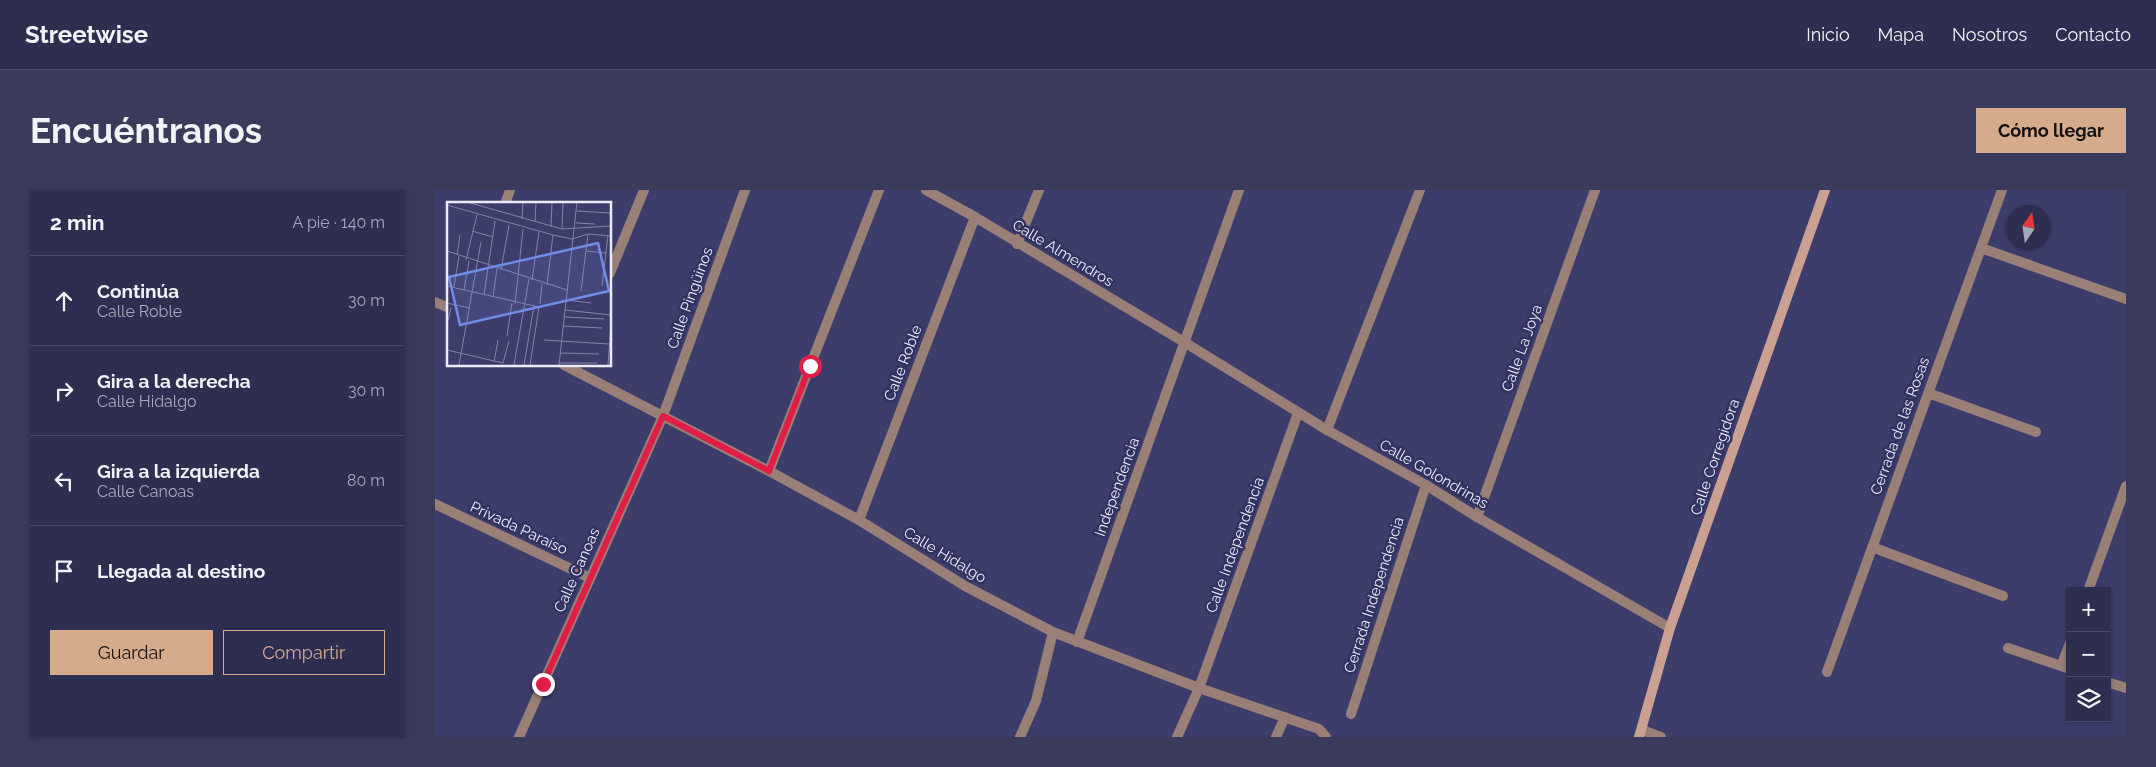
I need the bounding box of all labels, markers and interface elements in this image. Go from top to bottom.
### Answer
text: Streetwise [25,20,148,49]
text: Inicio [1806,24,1850,45]
text: Mapa [1878,24,1924,45]
text: Nosotros [1952,24,2027,45]
text: Contacto [2055,24,2131,45]
button: Cómo llegar [1976,108,2126,153]
text: Encuéntranos [30,110,262,151]
inset map [447,202,611,366]
north arrow [2006,205,2051,250]
text: 2 min [50,210,104,235]
text: A pie · 140 m [293,213,385,232]
street label: Calle Almendros [1009,216,1117,290]
street label: Calle Pingüinos [663,245,717,351]
text: Continúa [97,280,179,302]
icon: ahead [50,287,78,315]
text: 30 m [348,291,385,310]
text: Calle Roble [97,302,182,321]
street label: Calle La Joya [1498,302,1546,394]
street label: Calle Roble [880,322,926,404]
route start [799,355,822,378]
street label: Cerrada de las Rosas [1867,355,1933,497]
text: Gira a la derecha [97,370,251,392]
icon: right [50,377,78,405]
text: 30 m [348,381,385,400]
text: Calle Hidalgo [97,392,197,411]
street label: Calle Corregidora [1687,396,1743,518]
street label: Independencia [1091,435,1143,539]
street label: Calle Golondrinas [1376,436,1492,512]
text: Gira a la izquierda [97,460,260,482]
icon: left [50,467,78,495]
text: 80 m [347,471,385,490]
street label: Calle Independencia [1202,475,1268,615]
text: Calle Canoas [97,482,194,501]
street label: Privada Paraíso [467,498,571,558]
street label: Cerrada Independencia [1340,515,1408,675]
street label: Calle Hidalgo [900,523,990,587]
street label: Calle Canoas [550,525,604,615]
icon: arrive [50,557,78,585]
text: Llegada al destino [97,560,265,582]
map controls [2066,587,2111,722]
button: + [2066,587,2111,632]
button: Guardar [50,630,213,675]
button: Compartir [223,630,385,675]
button: − [2066,632,2111,677]
route end [532,673,555,696]
button: layers [2066,677,2111,722]

